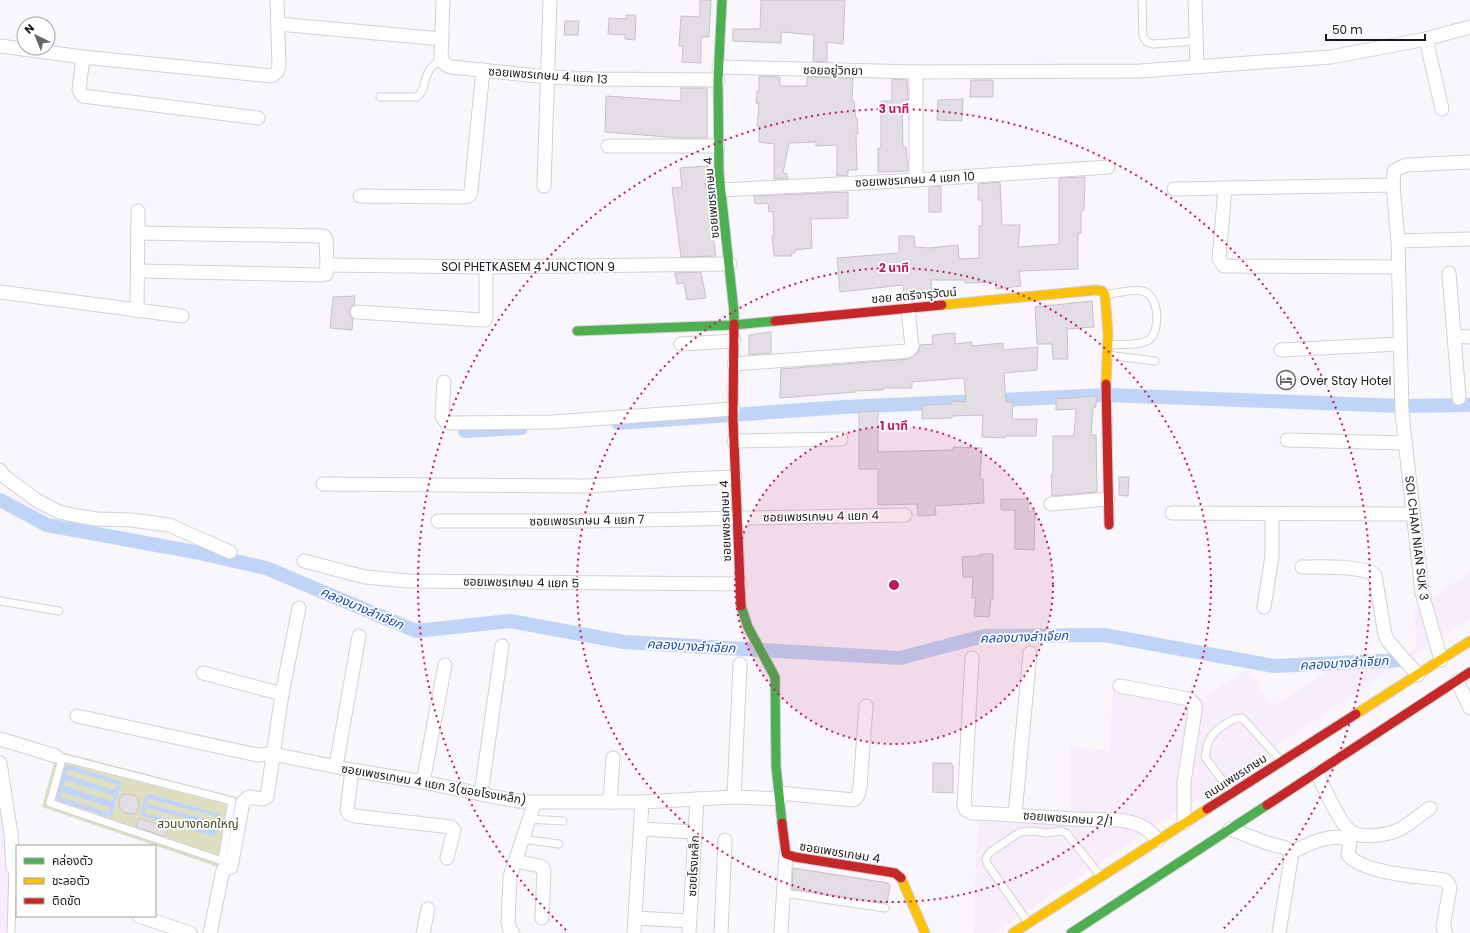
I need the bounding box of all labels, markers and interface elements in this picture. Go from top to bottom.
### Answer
north arrow [16,16,56,56]
scale bar [1326,16,1425,42]
text: N [21,20,38,37]
text: 50 m [1332,21,1363,38]
street label: ซอยอยู่วิทยา [803,61,863,79]
street label: ซอยเพชรเกษม 4 แยก 13 [488,62,608,88]
text: 3 นาที [879,100,909,117]
street label: ซอยเพชรเกษม 4 [699,156,723,239]
street label: ซอยเพชรเกษม 4 แยก 10 [855,167,975,191]
street label: SOI PHETKASEM 4 JUNCTION 9 [441,258,615,275]
text: 2 นาที [879,259,909,276]
street label: ซอย สตรีจารุวัฒน์ [871,283,957,307]
hotel icon: Over Stay Hotel [1275,369,1297,391]
place label: Over Stay Hotel [1300,372,1392,389]
text: 1 นาที [880,417,908,434]
street label: SOI CHAM NIAN SUK 3 [1401,475,1433,601]
street label: ซอยเพชรเกษม 4 [715,480,735,562]
street label: ซอยเพชรเกษม 4 แยก 4 [763,506,880,526]
street label: ซอยเพชรเกษม 4 แยก 7 [529,510,645,530]
street label: ซอยเพชรเกษม 4 แยก 5 [463,572,579,592]
centre of rings [887,578,901,592]
water label: คลองบางลำเจียก [318,582,408,635]
water label: คลองบางลำเจียก [979,626,1070,648]
water label: คลองบางลำเจียก [646,634,737,658]
water label: คลองบางลำเจียก [1299,651,1390,675]
street label: ถนนเพชรเกษม [1200,749,1270,803]
street label: ซอยเพชรเกษม 4 แยก 3(ซอยโรงเหล็ก) [340,759,528,809]
street label: ซอยเพชรเกษม 2/1 [1022,806,1114,830]
park label: สวนบางกอกใหญ่ [157,815,239,832]
street label: ซอยโรงเหล็ก [683,835,703,897]
street label: ซอยเพชรเกษม 4 [798,837,882,867]
legend [16,845,156,917]
text: คล่องตัว [52,852,93,869]
text: ชะลอตัว [52,872,90,889]
text: ติดขัด [52,892,81,909]

